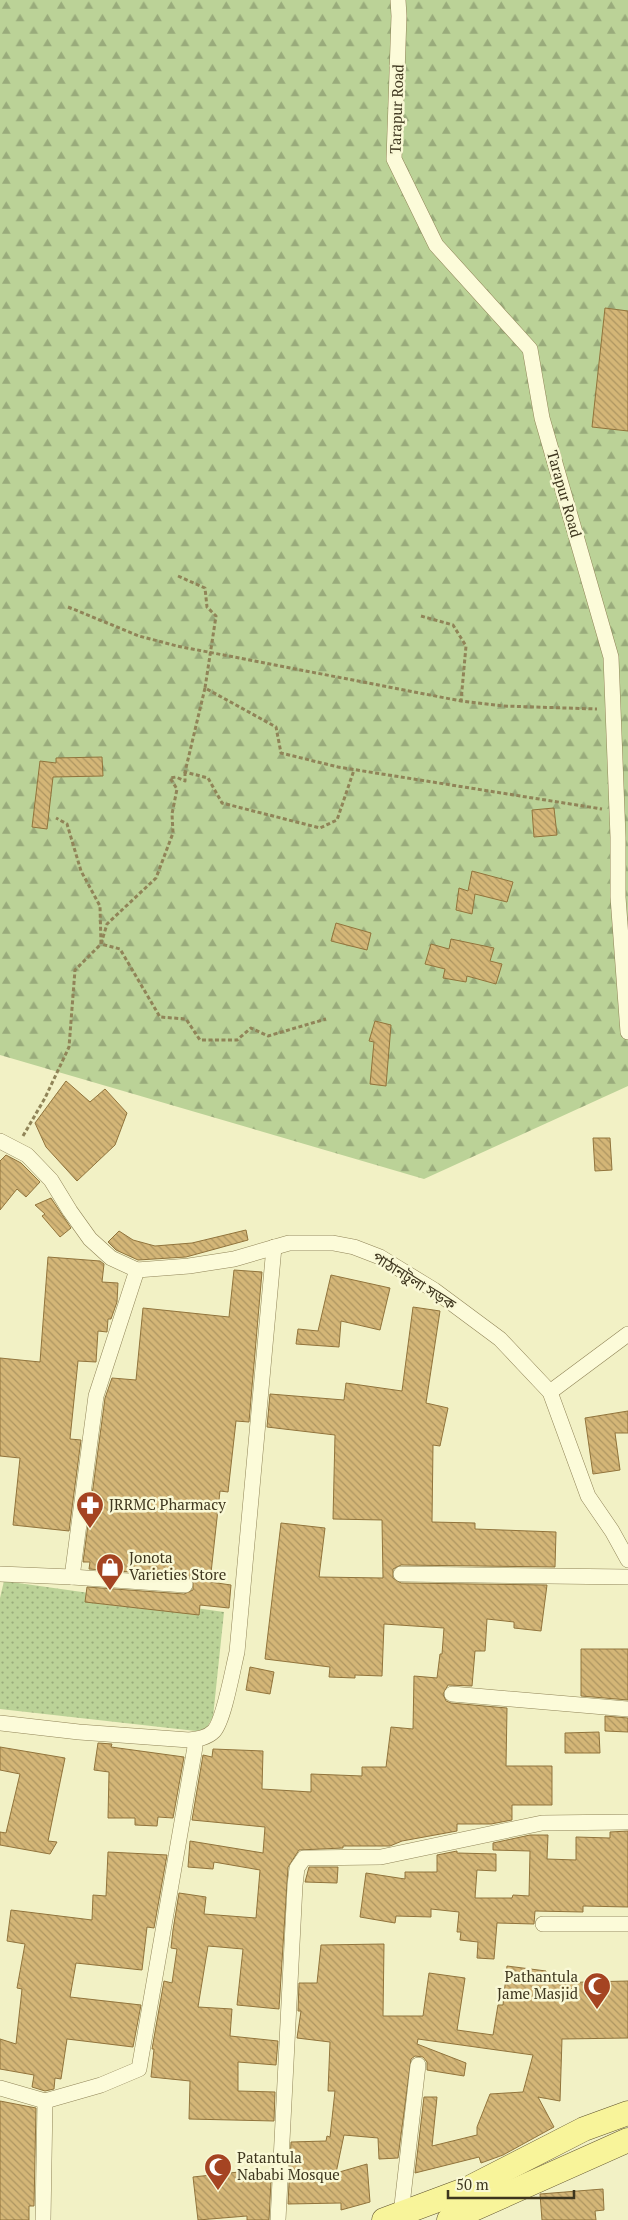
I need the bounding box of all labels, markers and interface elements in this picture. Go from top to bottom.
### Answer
street label: Tarapur Road [384,64,408,154]
street label: Tarapur Road [543,448,587,540]
street label: পাঠানটুলা সড়ক [369,1247,461,1315]
pharmacy icon: JRRMC Pharmacy [75,1490,105,1529]
place label: JRRMC Pharmacy [109,1494,226,1514]
place label: Jonota Varieties Store [129,1547,226,1584]
shop icon: Jonota Varieties Store [95,1552,125,1591]
place label: Pathantula Jame Masjid [497,1966,578,2003]
mosque icon: Pathantula Jame Masjid [582,1971,612,2010]
place label: Patantula Nababi Mosque [237,2147,340,2184]
mosque icon: Patantula Nababi Mosque [203,2152,233,2191]
scale bar [448,2168,574,2200]
text: 50 m [456,2174,489,2194]

